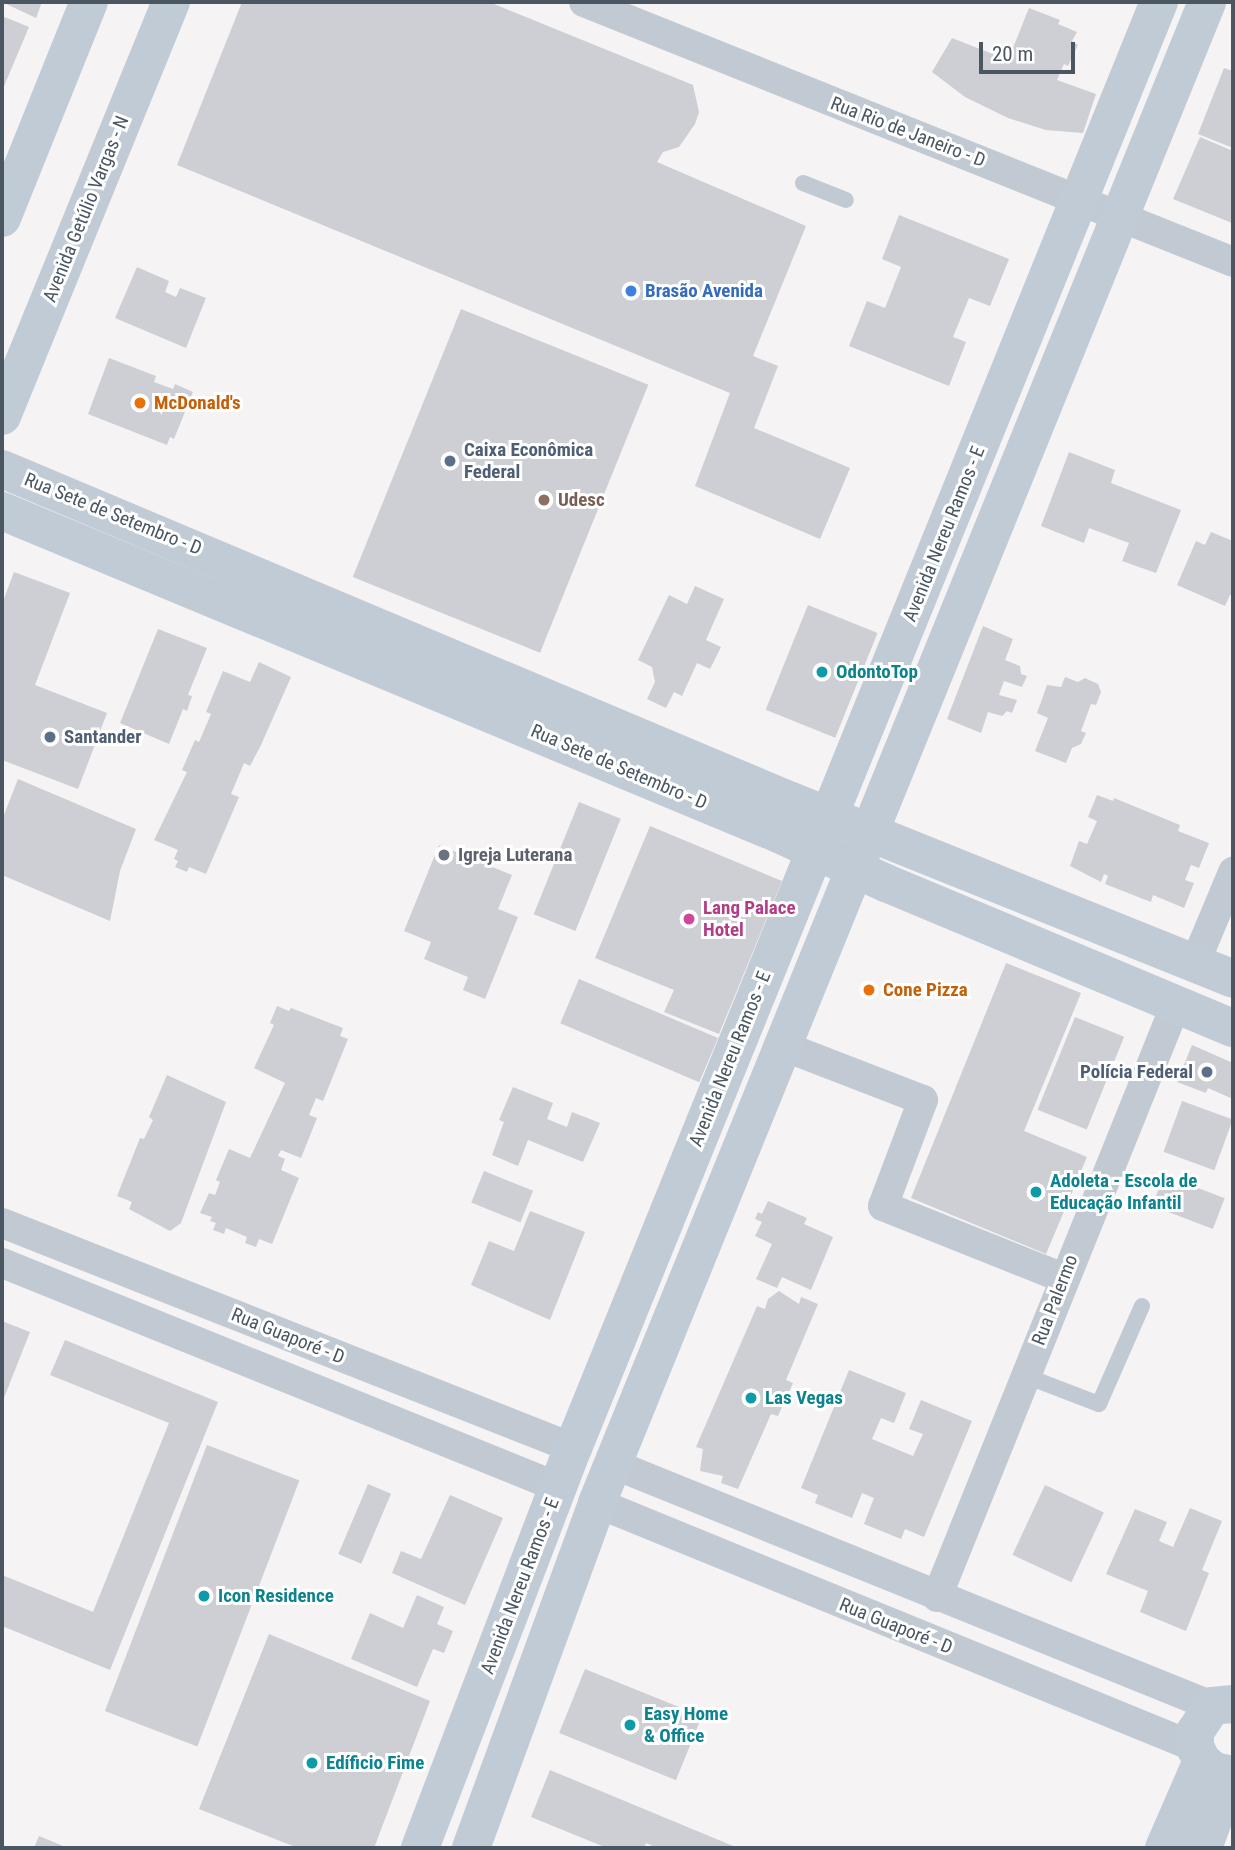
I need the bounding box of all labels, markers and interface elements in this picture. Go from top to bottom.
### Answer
scale bar [983,28,1079,72]
text: 20 m [992,42,1033,66]
street label: Rua Rio de Janeiro - D [827,92,989,172]
street label: Avenida Getúlio Vargas - N [38,113,134,305]
place label: Brasão Avenida [645,280,763,302]
marker: Brasão Avenida [623,283,639,299]
place label: McDonald's [154,392,241,414]
marker: McDonald's [132,395,148,411]
place label: Caixa Econômica Federal [464,439,593,483]
street label: Avenida Nereu Ramos - E [898,443,990,625]
marker: Caixa Econômica Federal [442,453,458,469]
street label: Rua Sete de Setembro - D [21,468,205,560]
place label: Udesc [558,489,605,511]
marker: Udesc [536,492,552,508]
place label: OdontoTop [836,661,918,683]
marker: OdontoTop [814,664,830,680]
street label: Rua Sete de Setembro - D [527,719,711,815]
place label: Santander [64,726,141,748]
marker: Santander [42,729,58,745]
place label: Igreja Luterana [458,844,572,866]
marker: Igreja Luterana [436,847,452,863]
place label: Lang Palace Hotel [703,897,796,941]
marker: Lang Palace Hotel [681,911,697,927]
street label: Avenida Nereu Ramos - E [684,968,776,1150]
place label: Cone Pizza [883,979,968,1001]
marker: Cone Pizza [861,982,877,998]
place label: Polícia Federal [1080,1061,1193,1083]
marker: Polícia Federal [1199,1064,1215,1080]
place label: Adoleta - Escola de Educação Infantil [1050,1170,1197,1214]
marker: Adoleta - Escola de Educação Infantil [1028,1184,1044,1200]
street label: Rua Palermo [1027,1251,1083,1349]
street label: Rua Guaporé - D [228,1303,348,1369]
place label: Las Vegas [765,1387,843,1409]
marker: Las Vegas [743,1390,759,1406]
street label: Avenida Nereu Ramos - E [476,1495,564,1677]
place label: Icon Residence [218,1585,334,1607]
marker: Icon Residence [196,1588,212,1604]
street label: Rua Guaporé - D [836,1593,956,1659]
place label: Easy Home & Office [644,1703,728,1747]
marker: Easy Home & Office [622,1717,638,1733]
place label: Edíficio Fime [326,1752,424,1774]
marker: Edíficio Fime [304,1755,320,1771]

